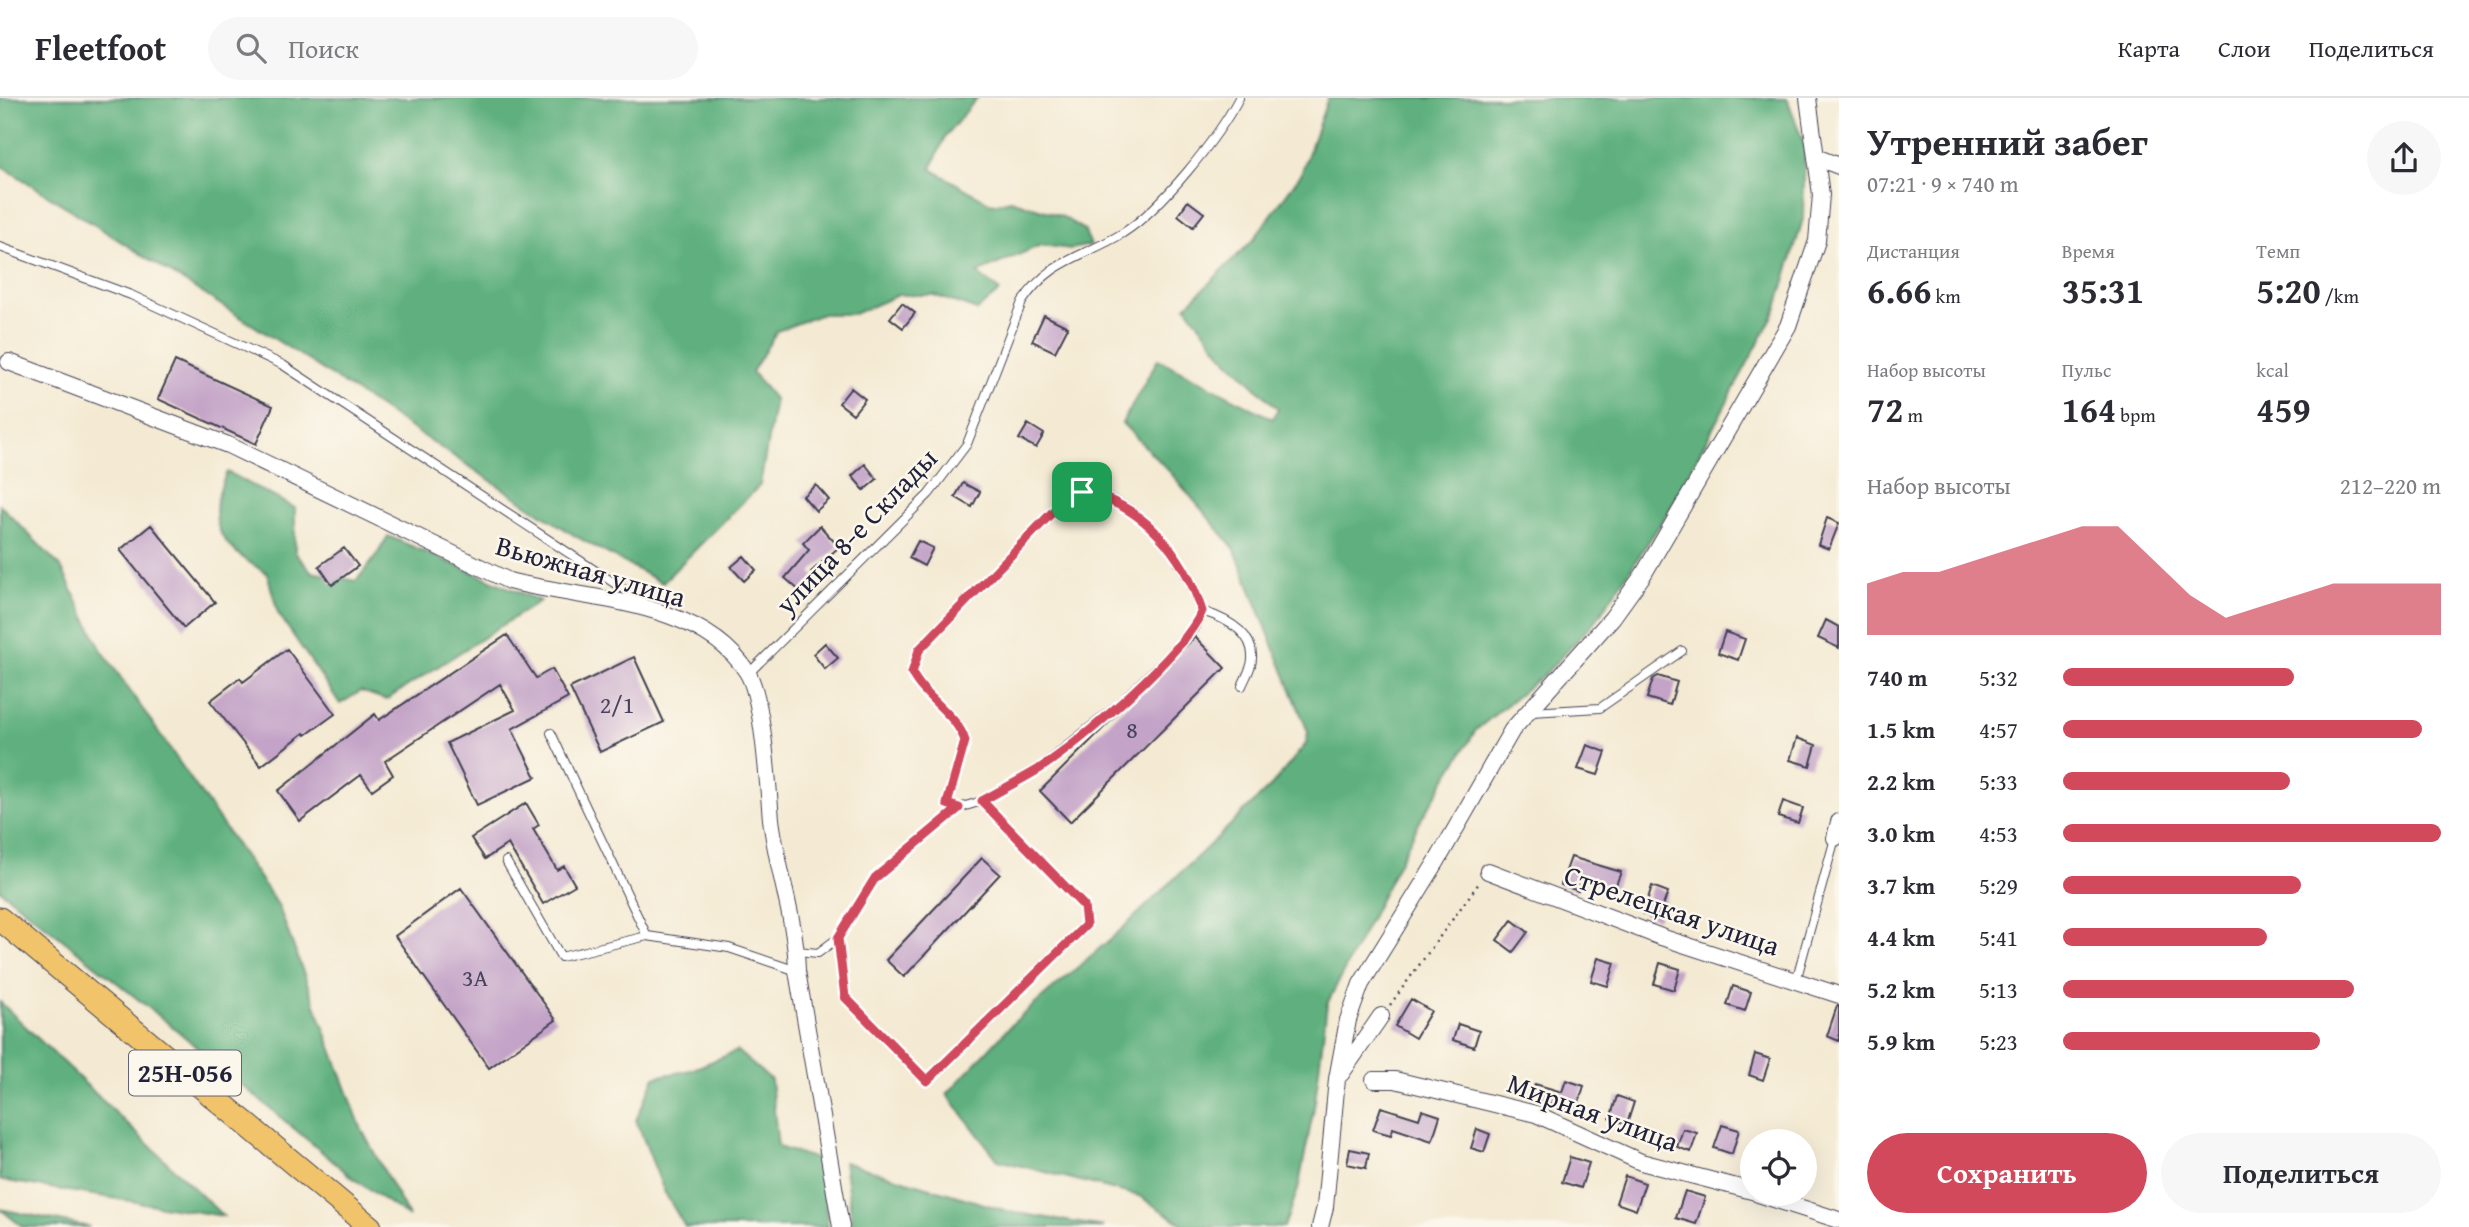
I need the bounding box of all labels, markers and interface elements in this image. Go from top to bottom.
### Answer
search box [208,17,698,80]
text: Fleetfoot [35,24,166,72]
icon: search [232,29,270,67]
text: Поиск [288,29,359,68]
text: Карта [2118,31,2180,66]
text: Слои [2218,31,2271,66]
text: Поделиться [2309,31,2434,66]
text: Утренний забег [1867,113,2148,169]
button: share [2367,121,2441,195]
text: 07:21 · 9 × 740 m [1867,167,2019,200]
text: Дистанция [1867,237,1960,265]
text: Время [2062,237,2115,265]
text: Темп [2256,237,2300,265]
text: 6.66 [1867,265,1931,316]
text: 35:31 [2062,265,2144,316]
text: 5:20 [2256,265,2321,316]
text: km [1931,282,1961,310]
text: /km [2321,282,2359,310]
text: Набор высоты [1867,356,1986,384]
text: Пульс [2062,356,2111,384]
text: kcal [2256,356,2289,384]
text: 72 [1867,384,1903,435]
text: 164 [2062,384,2116,435]
text: 459 [2256,384,2311,435]
text: m [1903,401,1923,429]
text: bpm [2116,401,2156,429]
street label: улица 8-е Склады [765,438,946,624]
pin [1052,462,1112,522]
text: Набор высоты [1867,469,2011,502]
text: 212–220 m [2340,469,2441,502]
icon: arrive [1063,473,1101,511]
street label: Вьюжная улица [492,524,691,617]
text: 740 m [1867,661,1928,694]
text: 5:32 [1979,661,2018,694]
house number: 2/1 [600,687,634,722]
house number: 8 [1126,712,1138,747]
text: 1.5 km [1867,713,1935,746]
text: 4:57 [1979,713,2018,746]
text: 2.2 km [1867,765,1935,798]
text: 5:33 [1979,765,2018,798]
text: 3.0 km [1867,817,1935,850]
text: 4:53 [1979,817,2018,850]
street label: Стрелецкая улица [1559,853,1786,966]
text: 3.7 km [1867,869,1935,902]
text: 5:29 [1979,869,2018,902]
text: 4.4 km [1867,921,1935,954]
text: 5:41 [1979,921,2018,954]
house number: 3А [462,960,489,995]
text: 5.2 km [1867,973,1935,1006]
text: 5:13 [1979,973,2018,1006]
text: 5.9 km [1867,1025,1935,1058]
text: 5:23 [1979,1025,2018,1058]
road number: 25Н-056 [129,1050,241,1096]
street label: Мирная улица [1502,1062,1685,1162]
map controls [1740,1129,1817,1206]
button: locate [1740,1129,1817,1206]
button: Сохранить [1867,1133,2147,1213]
button: Поделиться [2161,1133,2441,1213]

